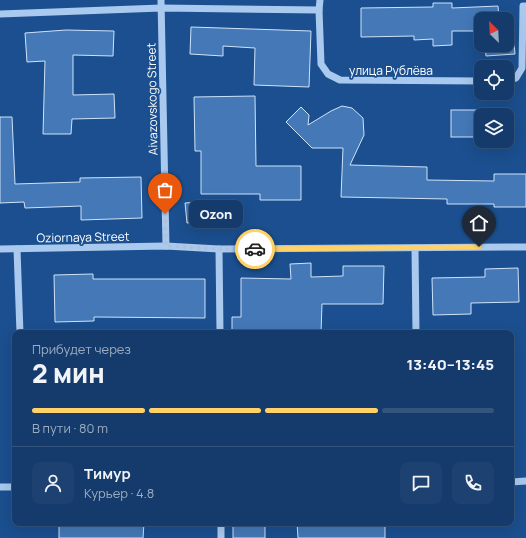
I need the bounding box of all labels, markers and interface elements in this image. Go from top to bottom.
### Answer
north arrow [474,12,514,52]
map controls [474,12,514,148]
street label: Aivazovskogo Street [143,42,161,155]
button: locate [474,60,514,100]
street label: улица Рублёва [349,62,433,79]
button: layers [474,108,514,148]
pin [148,173,182,214]
icon: bag [154,179,176,201]
callout: Ozon [189,200,243,228]
text: Ozon [200,205,232,223]
pin [462,206,496,247]
icon: home [468,212,490,234]
street label: Oziornaya Street [36,228,130,246]
courier [235,229,275,269]
icon: car [244,238,266,260]
text: Прибудет через [32,340,131,358]
text: 13:40–13:45 [406,354,494,375]
text: 2 мин [32,355,105,391]
text: В пути · 80 m [32,419,108,437]
button: person [32,462,74,504]
button: chat [400,462,442,504]
button: phone [452,462,494,504]
text: Тимур [84,463,131,484]
text: Курьер · 4.8 [84,484,154,502]

